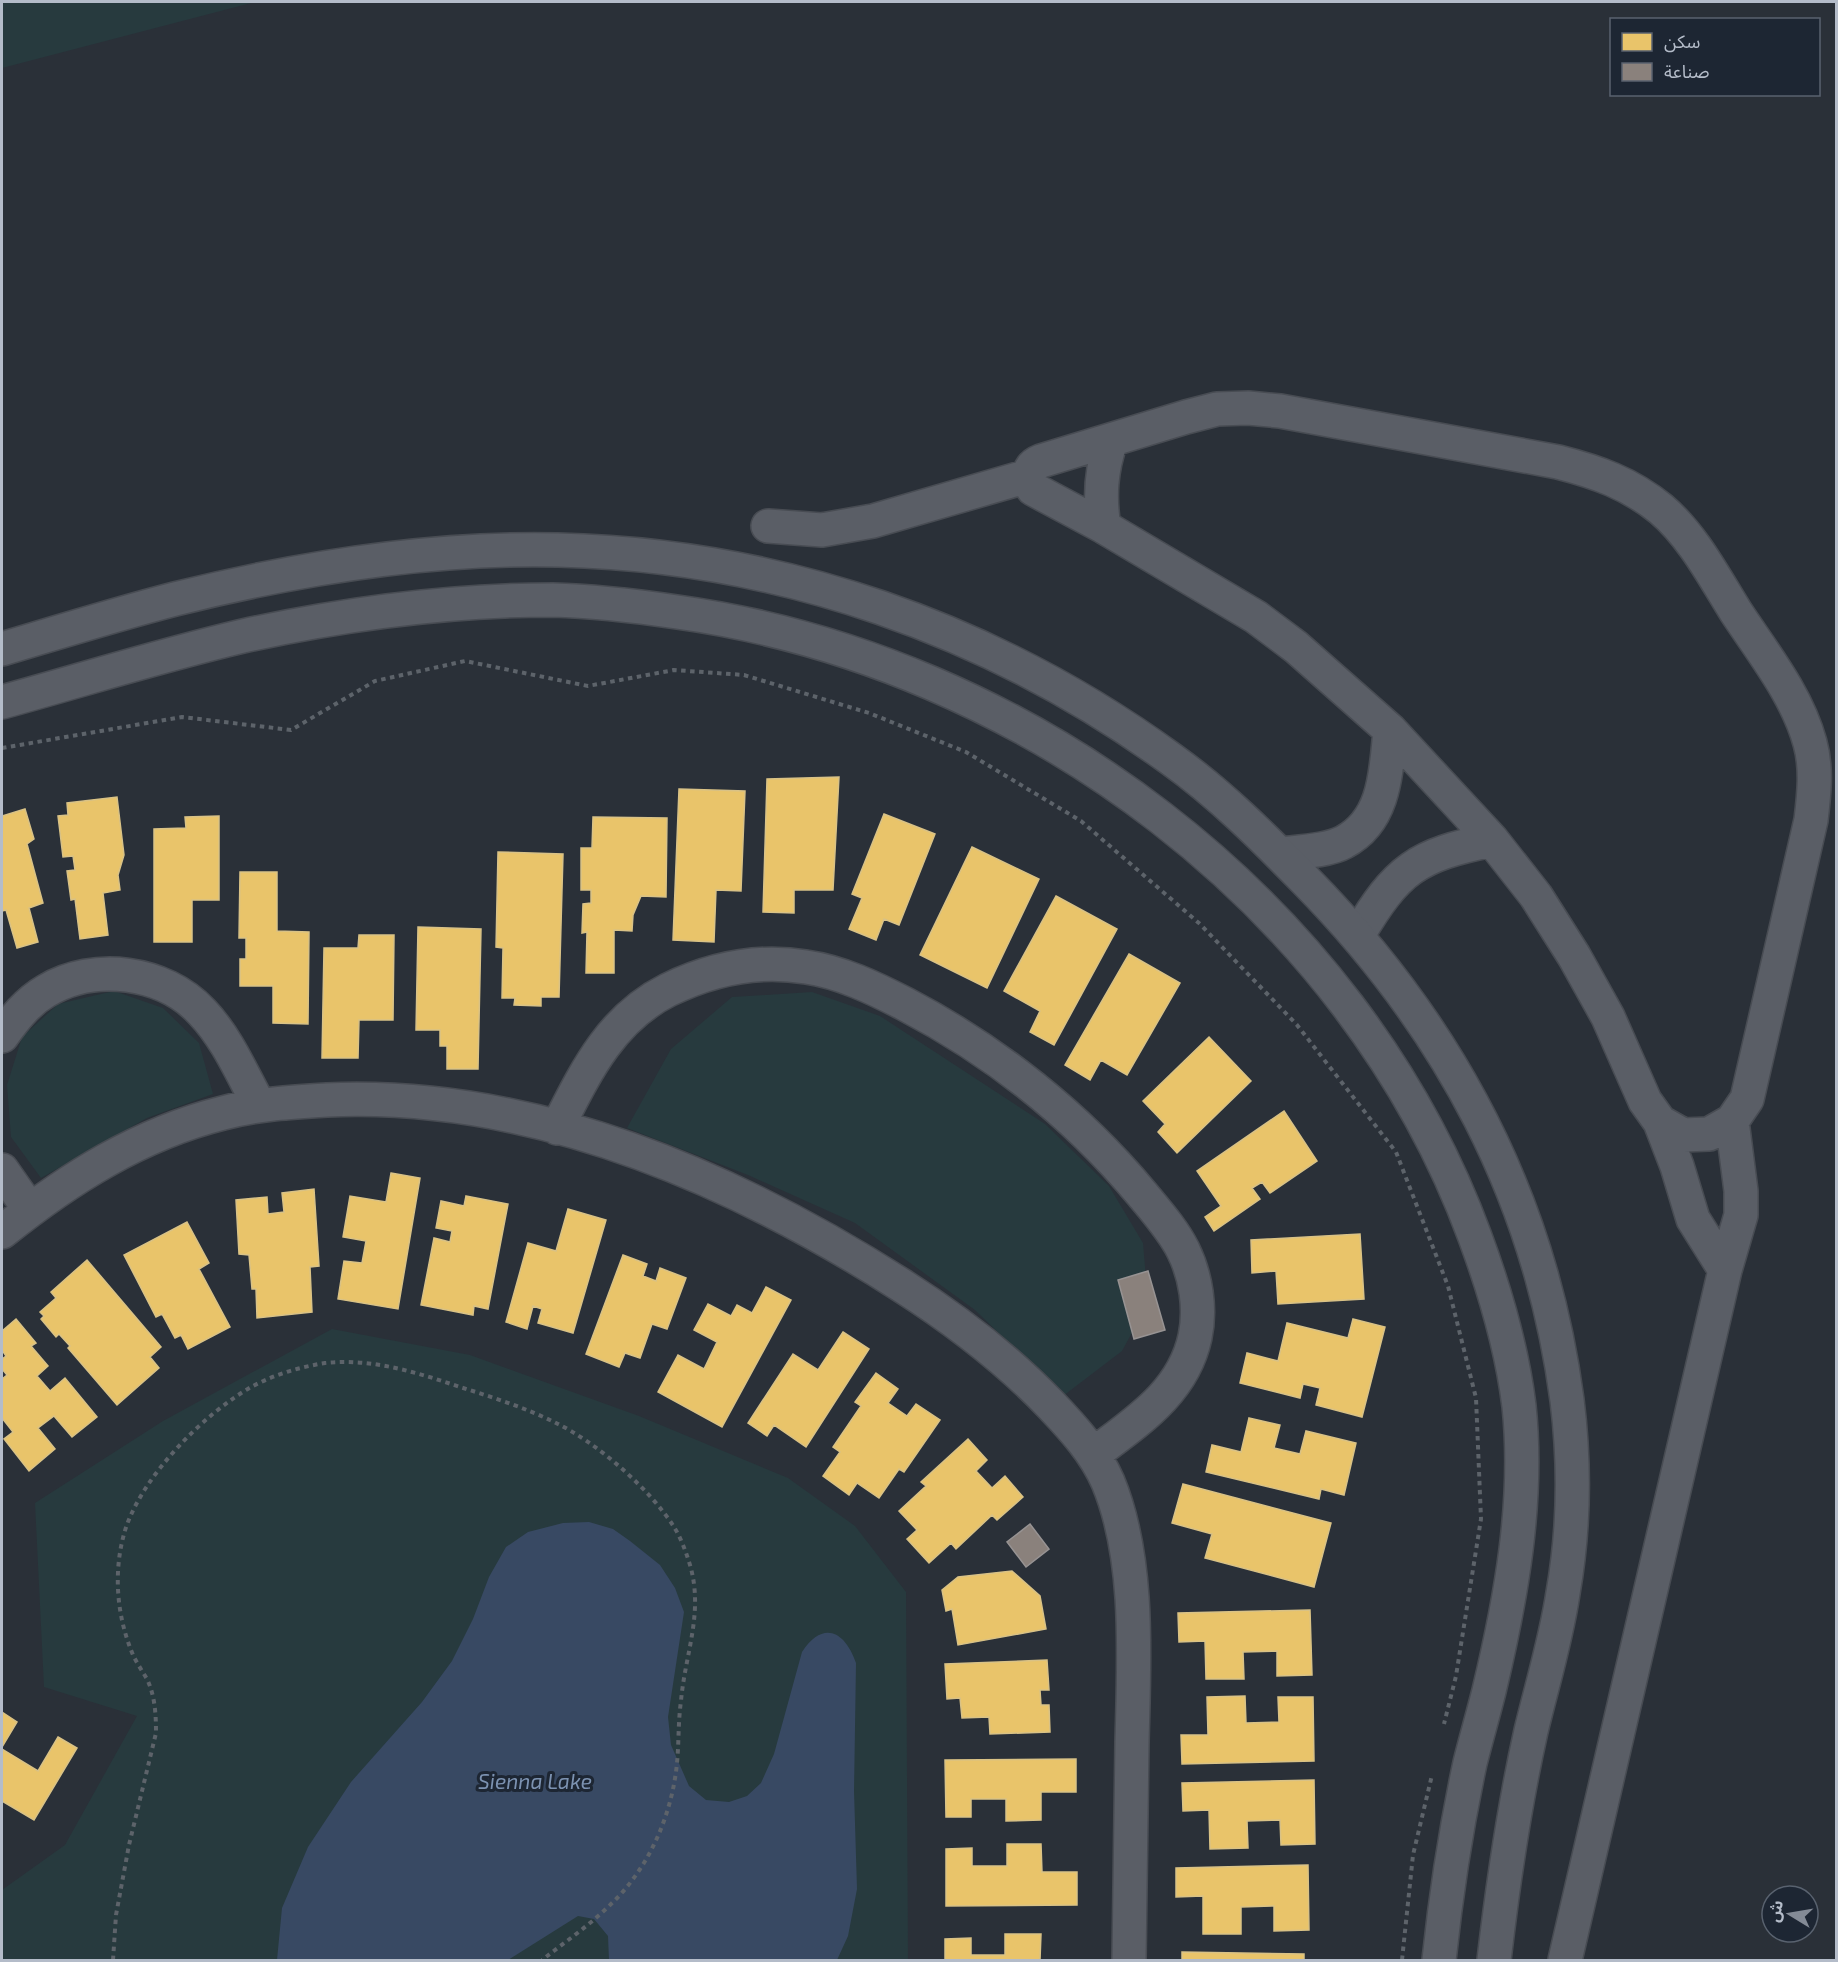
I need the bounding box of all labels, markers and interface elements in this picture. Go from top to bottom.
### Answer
legend [1610,18,1820,96]
text: سكن [1664,30,1700,53]
text: صناعة [1664,60,1709,82]
water label: Sienna Lake [478,1768,592,1793]
north arrow [1760,1884,1820,1944]
text: ش [1763,1898,1787,1924]

